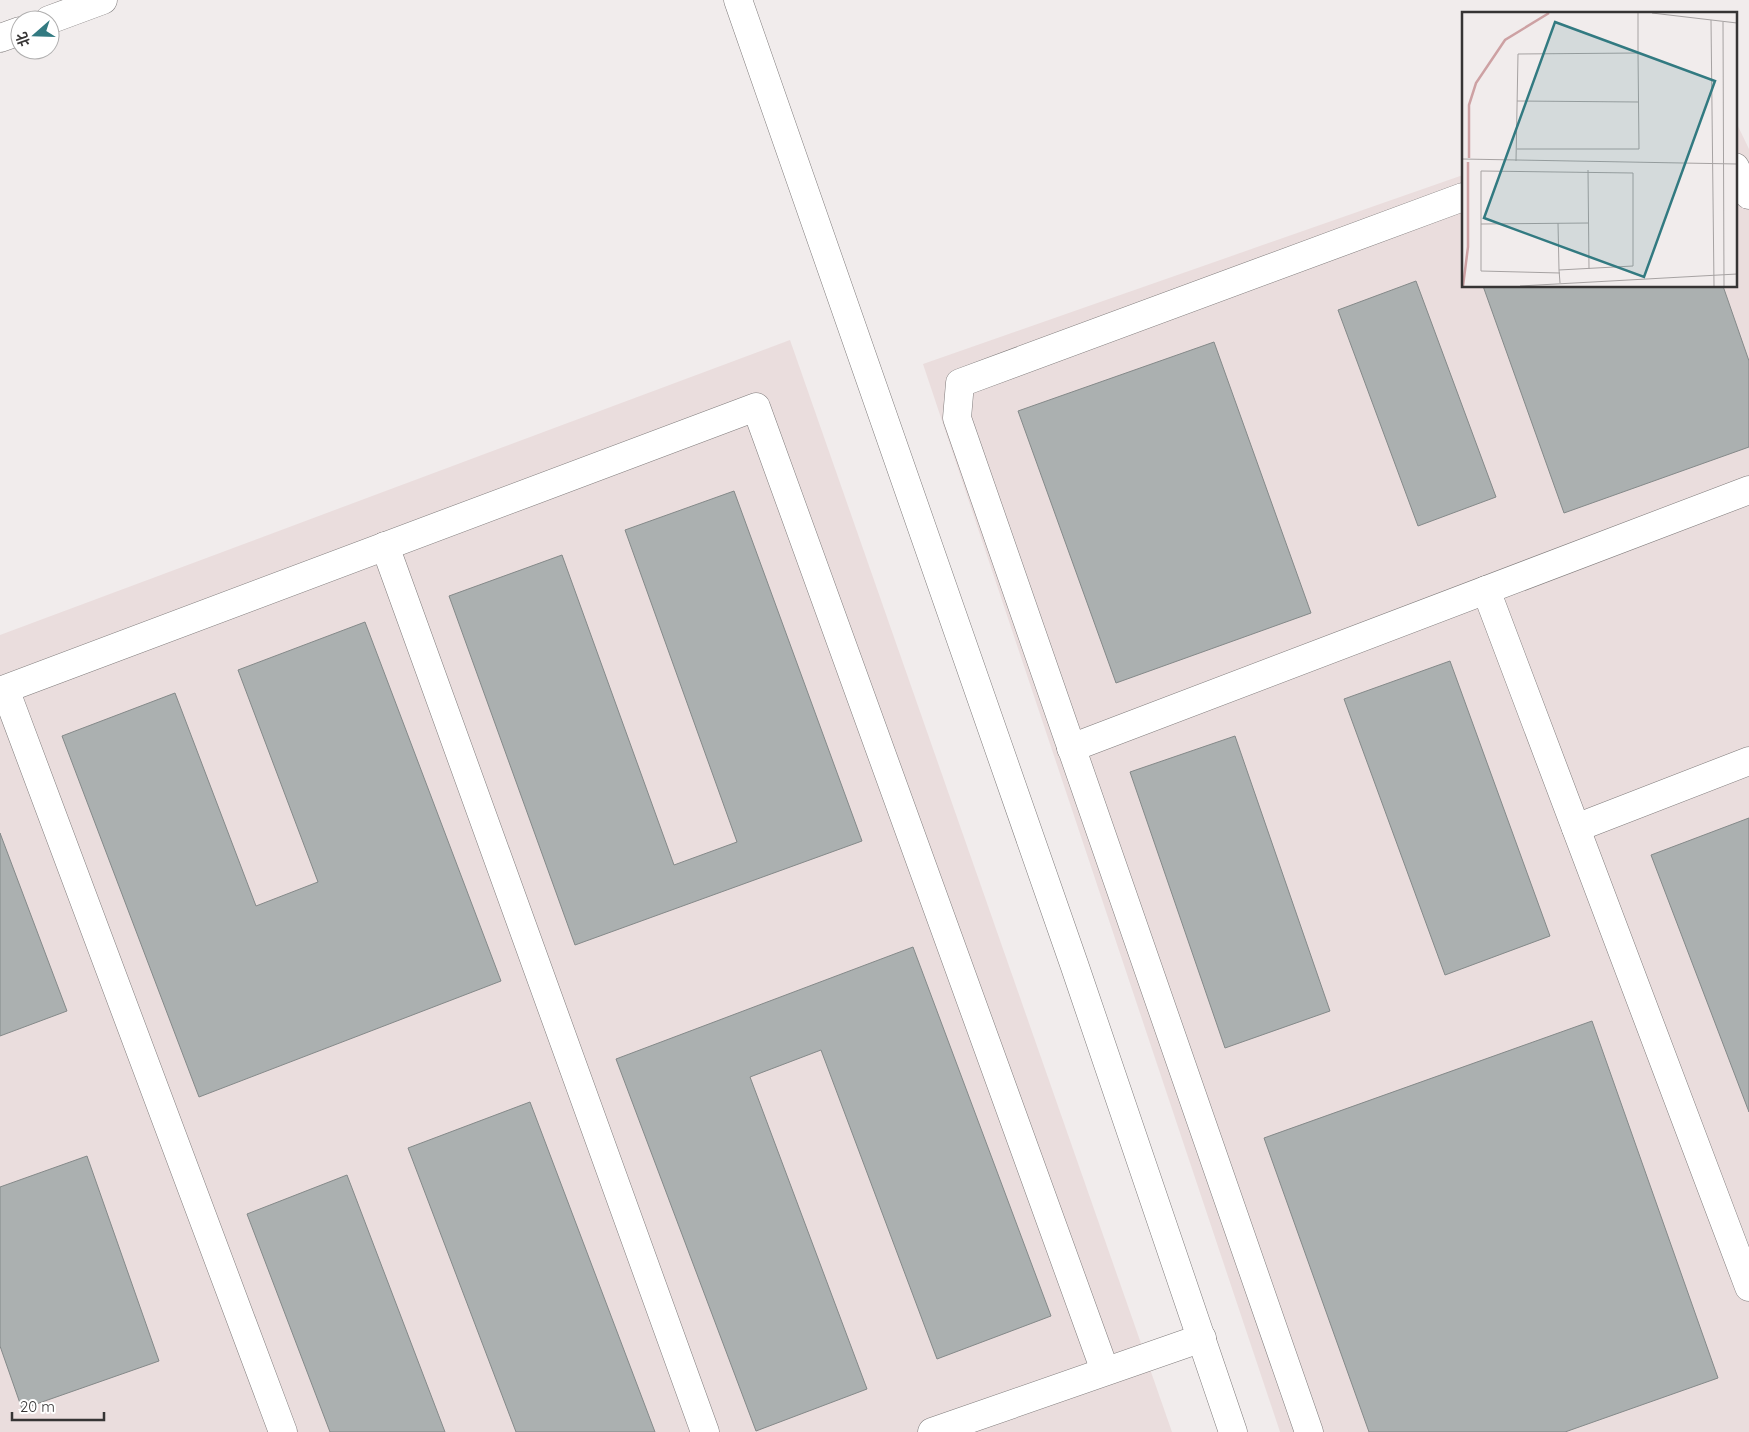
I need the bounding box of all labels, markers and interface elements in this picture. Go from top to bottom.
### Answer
north arrow [10,10,60,60]
inset map [1462,12,1736,288]
text: 北 [12,30,34,49]
scale bar [12,1390,105,1422]
text: 20 m [20,1397,55,1416]

